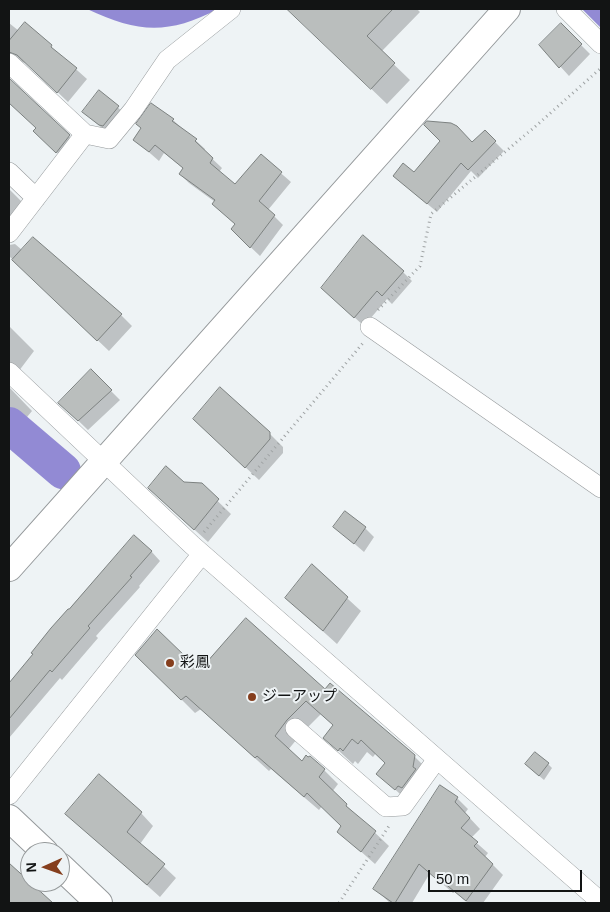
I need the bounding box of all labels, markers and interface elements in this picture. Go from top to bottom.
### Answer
place label: 彩鳳 [180,654,210,672]
marker: 彩鳳 [164,657,176,669]
place label: ジーアップ [262,688,337,706]
marker: ジーアップ [246,691,258,703]
north arrow [20,842,70,892]
scale bar [430,860,584,892]
text: N [23,862,39,873]
text: 50 m [436,870,469,887]

